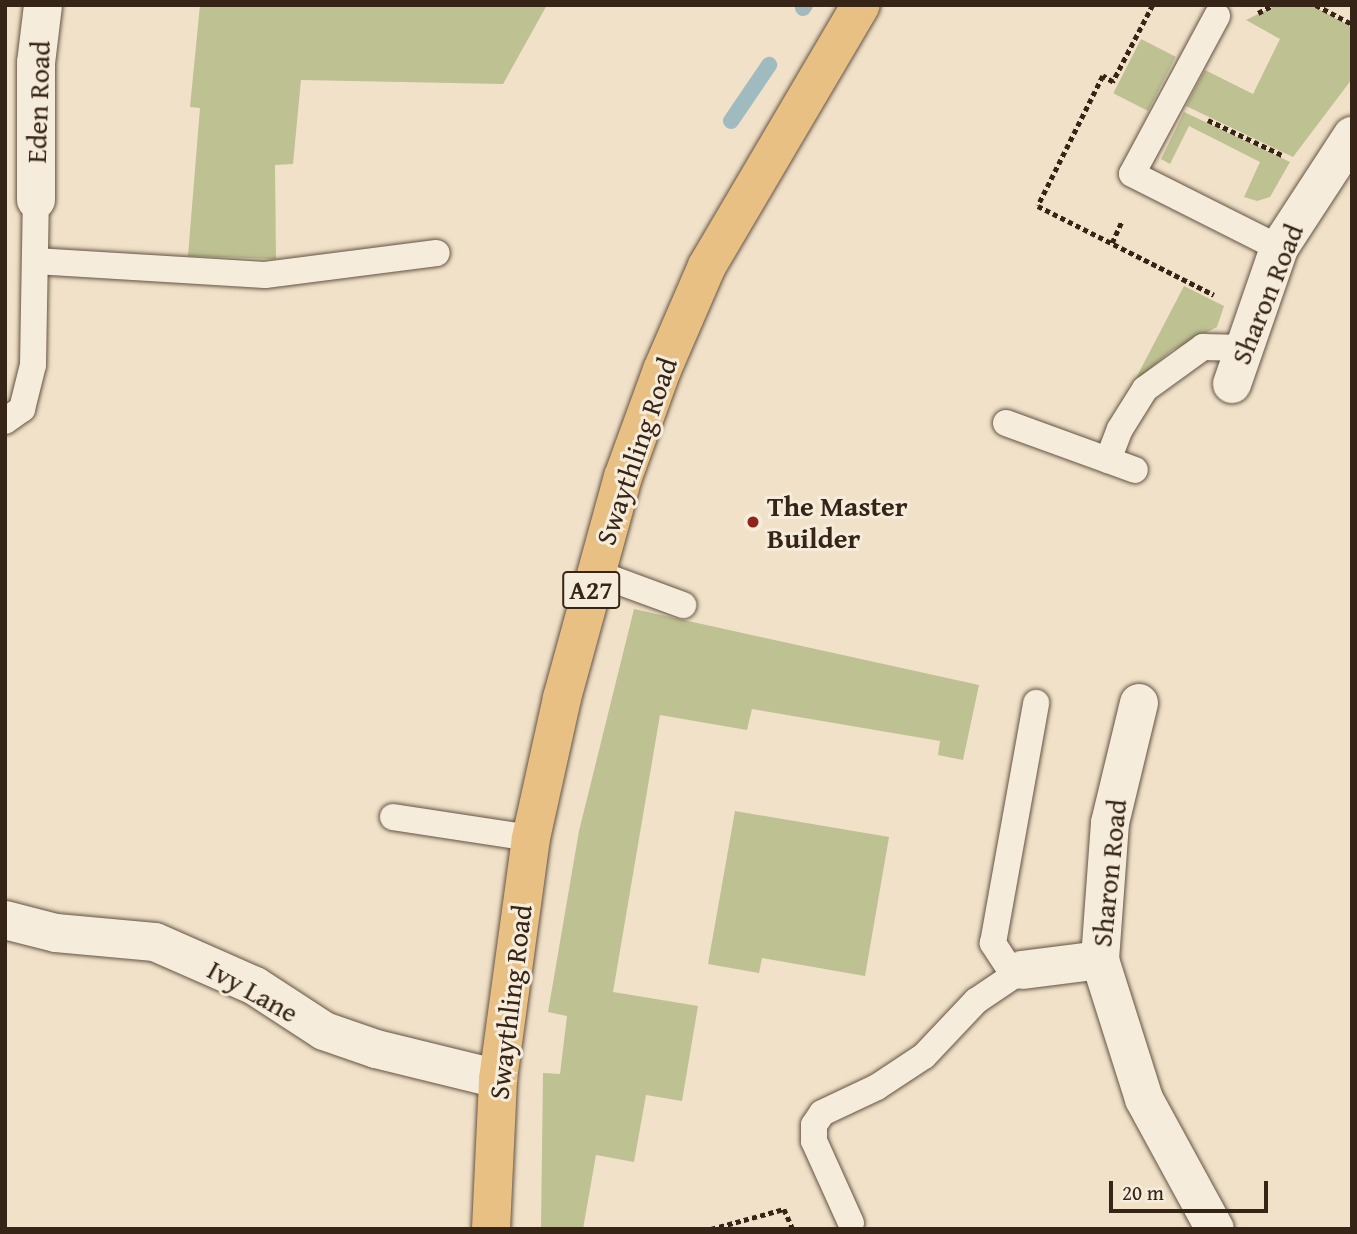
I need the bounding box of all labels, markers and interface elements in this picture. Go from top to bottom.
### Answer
street label: Eden Road [19,40,57,164]
street label: Sharon Road [1224,219,1310,369]
street label: Swaythling Road [588,353,684,549]
place label: The Master Builder [767,489,908,555]
marker: The Master Builder [745,514,761,530]
road number: A27 [561,568,621,612]
street label: Sharon Road [1085,797,1133,949]
street label: Swaythling Road [481,903,539,1101]
street label: Ivy Lane [202,952,304,1030]
scale bar [1112,1168,1271,1212]
text: 20 m [1122,1177,1164,1208]

